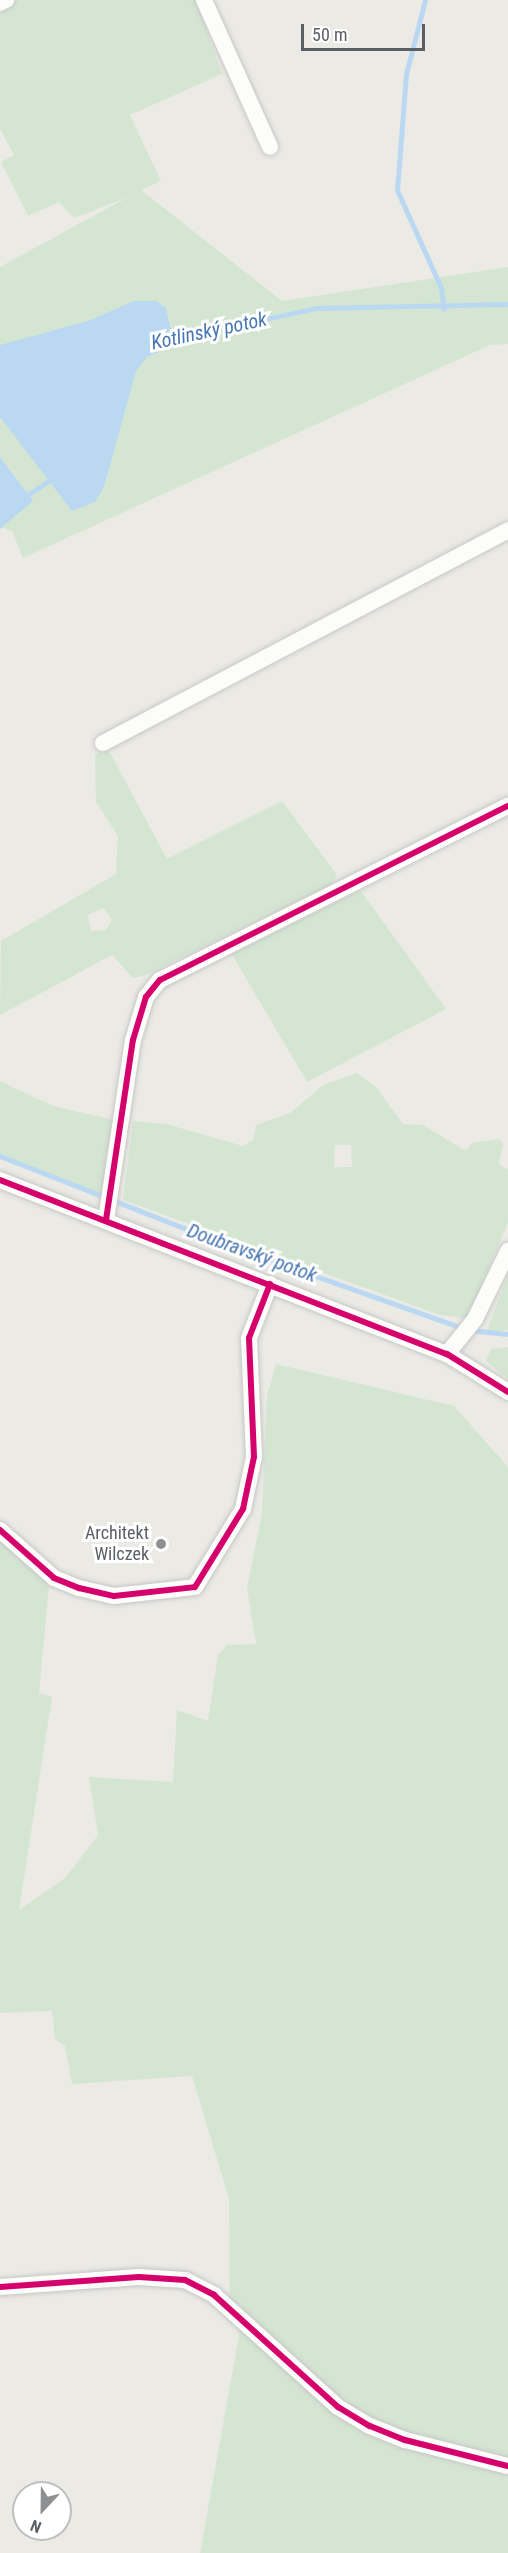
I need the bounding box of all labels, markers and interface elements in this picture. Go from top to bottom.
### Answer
scale bar [304,12,428,50]
text: 50 m [312,24,347,45]
water label: Kotlinský potok [149,307,269,355]
water label: Doubravský potok [184,1218,320,1288]
place label: Architekt Wilczek [85,1523,149,1565]
marker: Architekt Wilczek [154,1537,168,1551]
north arrow [12,2481,72,2541]
text: N [28,2516,44,2537]

